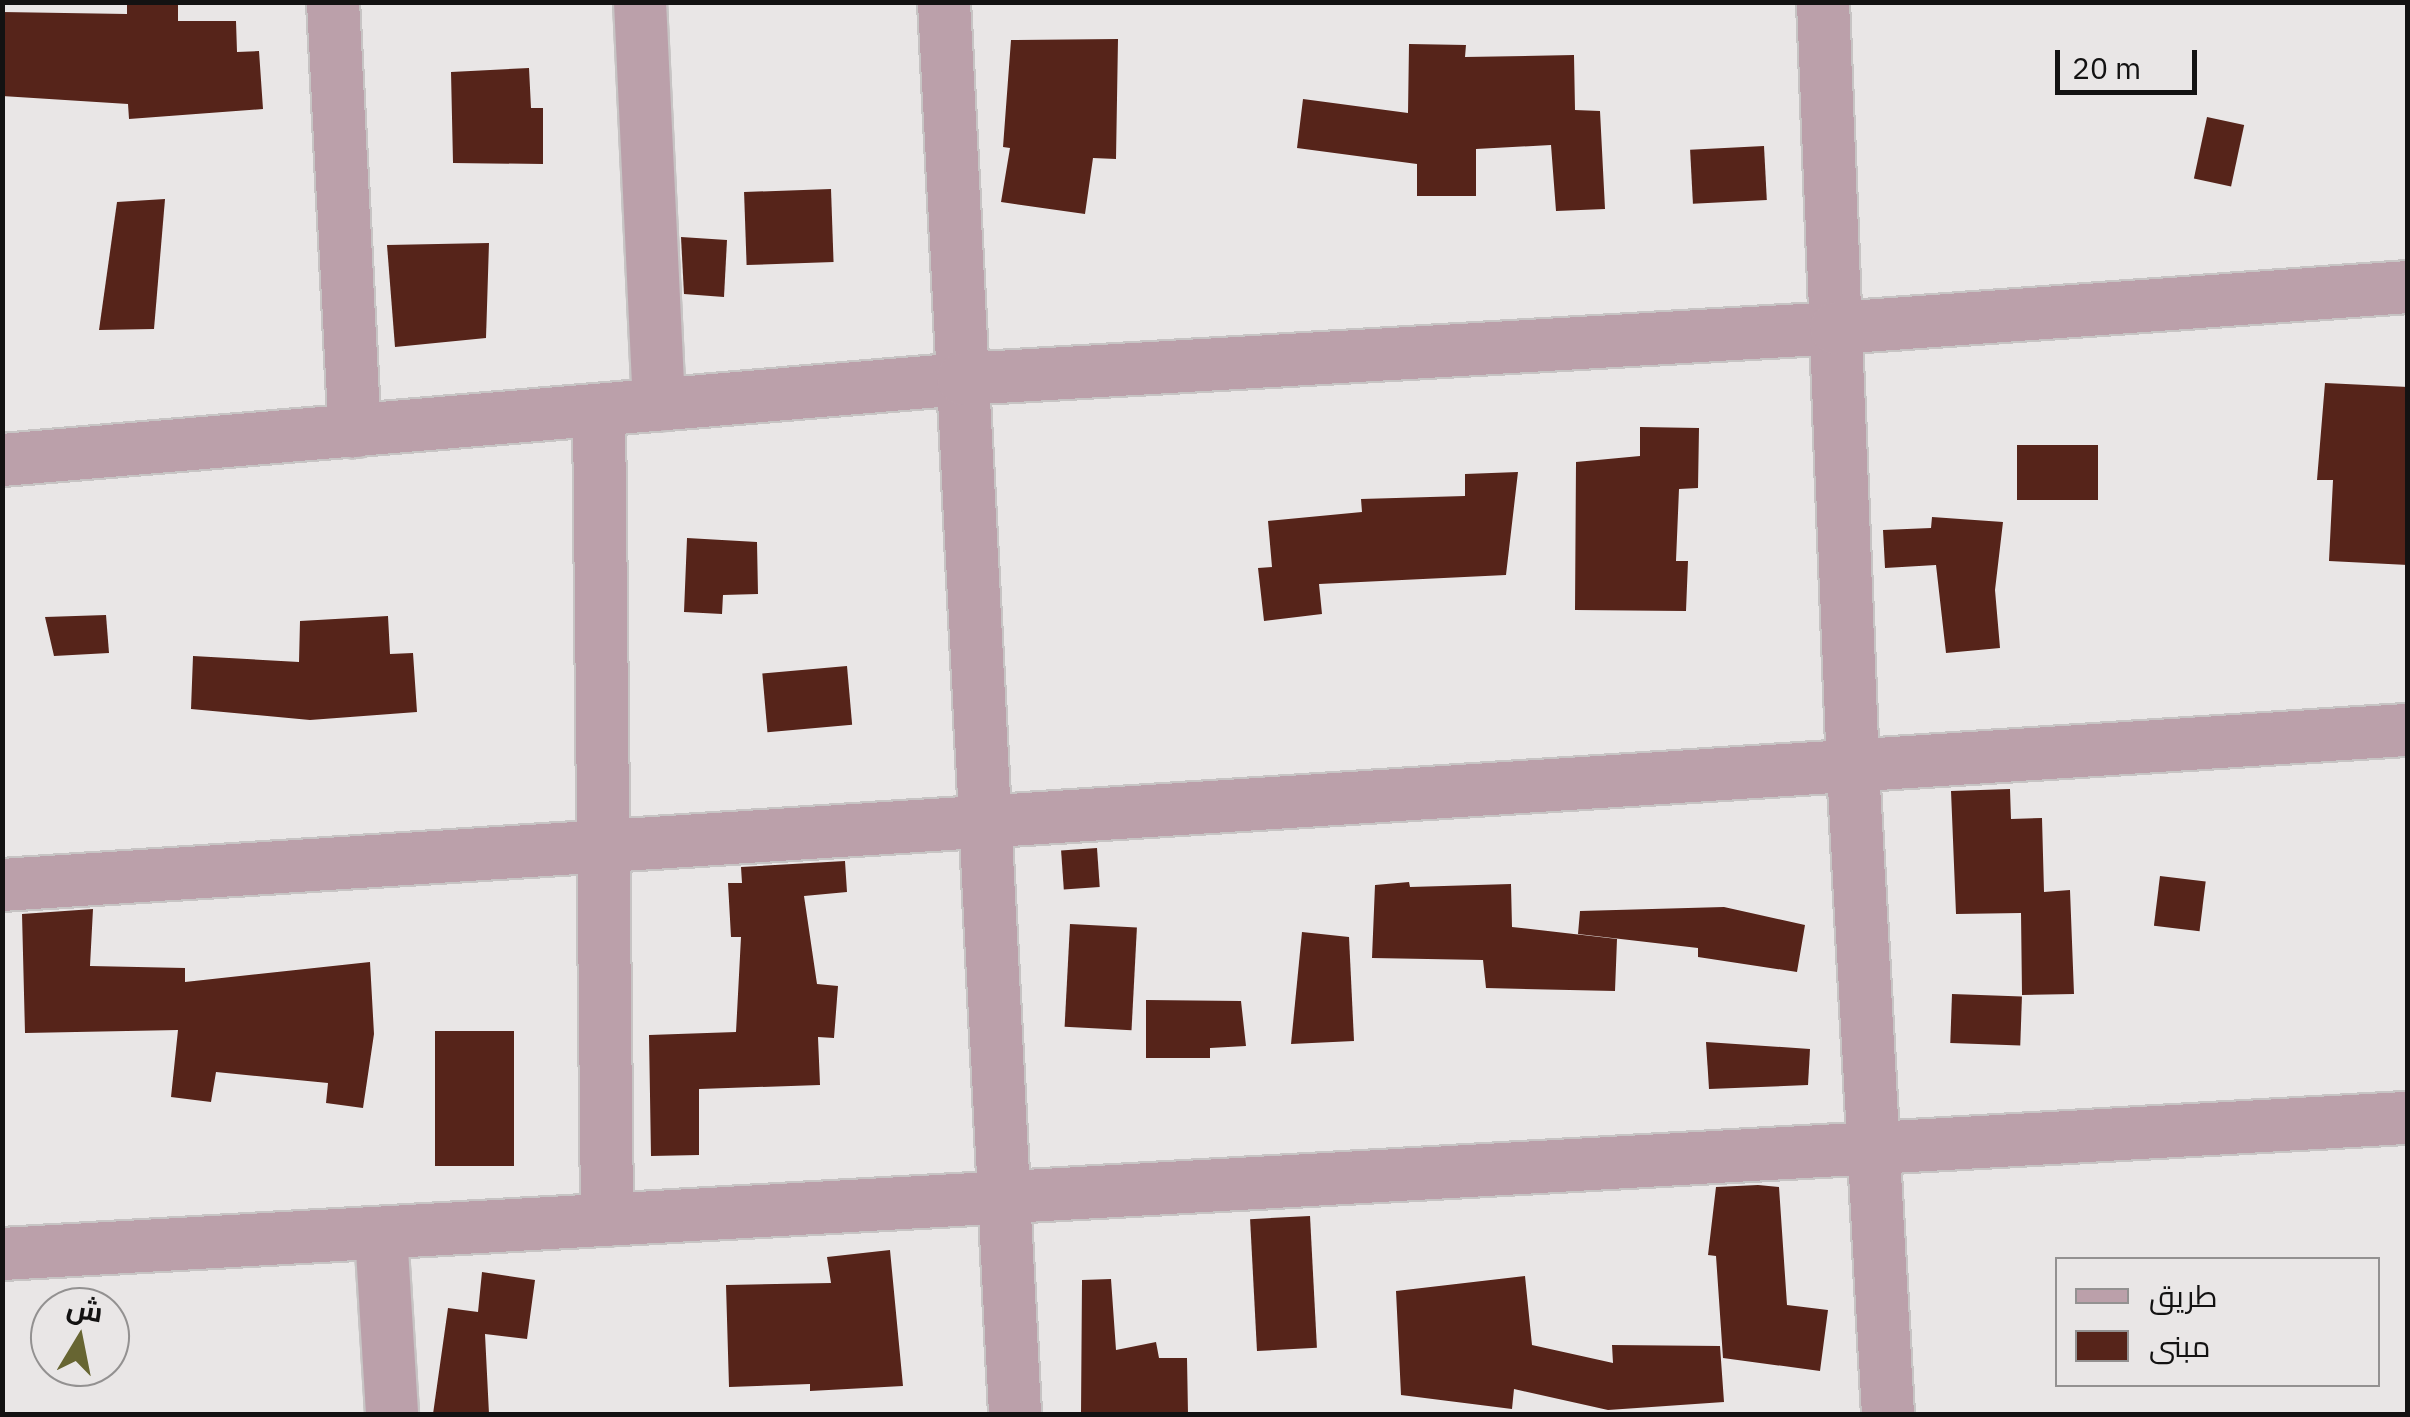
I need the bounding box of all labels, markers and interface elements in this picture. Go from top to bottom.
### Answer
scale bar [2060,30,2202,92]
text: 20 m [2072,48,2141,87]
legend [2055,1257,2380,1387]
text: طريق [2149,1276,2218,1315]
north arrow [30,1287,130,1387]
text: ش [64,1288,106,1330]
text: مبنى [2149,1326,2210,1365]

